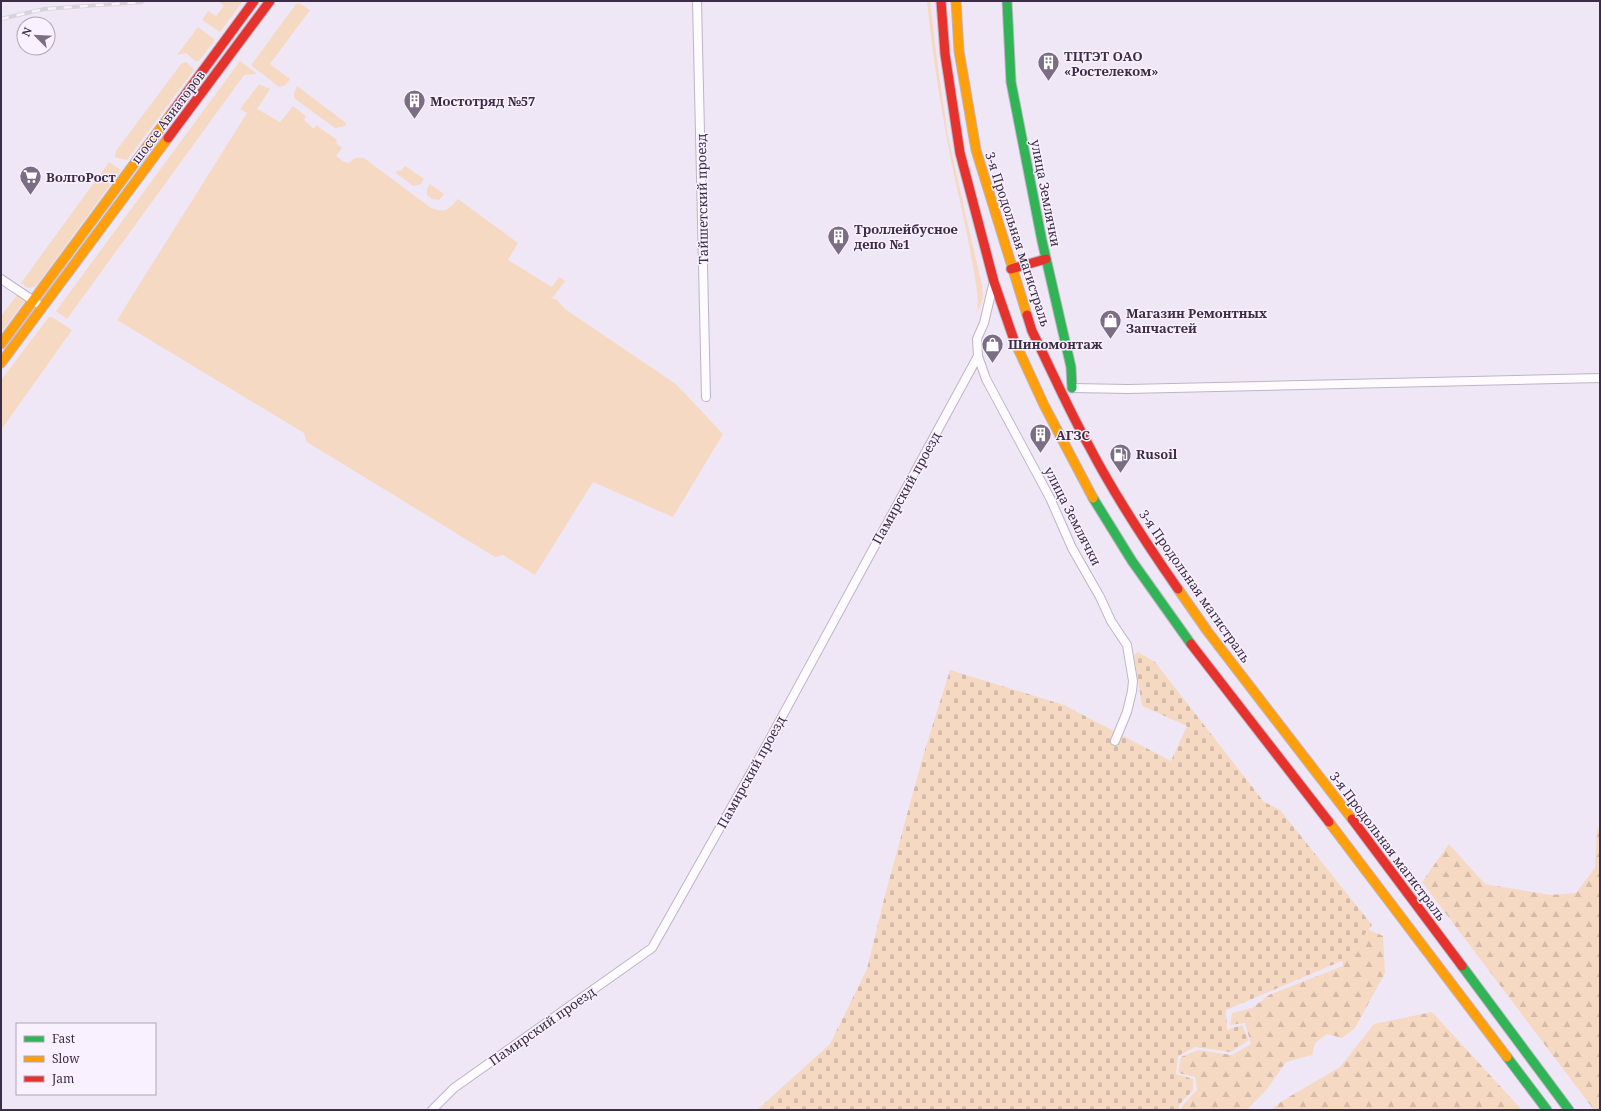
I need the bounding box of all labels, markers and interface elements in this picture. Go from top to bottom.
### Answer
north arrow [16,16,56,56]
text: N [18,24,35,39]
place label: ТЦТЭТ ОАО «Ростелеком» [1064,47,1158,80]
building icon: ТЦТЭТ ОАО «Ростелеком» [1035,50,1061,83]
street label: шоссе Авиаторов [127,67,209,167]
building icon: Мостотряд №57 [402,88,428,121]
place label: Мостотряд №57 [430,92,535,110]
street label: Тайшетский проезд [692,133,712,265]
street label: улица Землячки [1027,138,1065,248]
street label: 3-я Продольная магистраль [981,149,1055,329]
supermarket icon: ВолгоРост [18,164,44,197]
place label: ВолгоРост [46,168,116,186]
place label: Троллейбусное депо №1 [854,220,958,253]
building icon: Троллейбусное депо №1 [826,223,852,256]
place label: Магазин Ремонтных Запчастей [1126,304,1268,337]
shop icon: Магазин Ремонтных Запчастей [1097,307,1123,340]
shop icon: Шиномонтаж [980,331,1006,364]
place label: Шиномонтаж [1008,335,1103,353]
building icon: АГЗС [1028,422,1054,455]
place label: АГЗС [1056,426,1091,444]
street label: Памирский проезд [868,429,944,547]
fuel station icon: Rusoil [1107,441,1133,474]
place label: Rusoil [1136,445,1178,463]
street label: улица Землячки [1040,463,1106,569]
street label: 3-я Продольная магистраль [1135,506,1255,666]
street label: Памирский проезд [713,713,789,831]
street label: 3-я Продольная магистраль [1326,768,1450,924]
street label: Памирский проезд [485,983,599,1069]
legend [16,1023,156,1095]
text: Fast [52,1030,75,1047]
text: Slow [52,1050,80,1067]
text: Jam [51,1070,74,1087]

